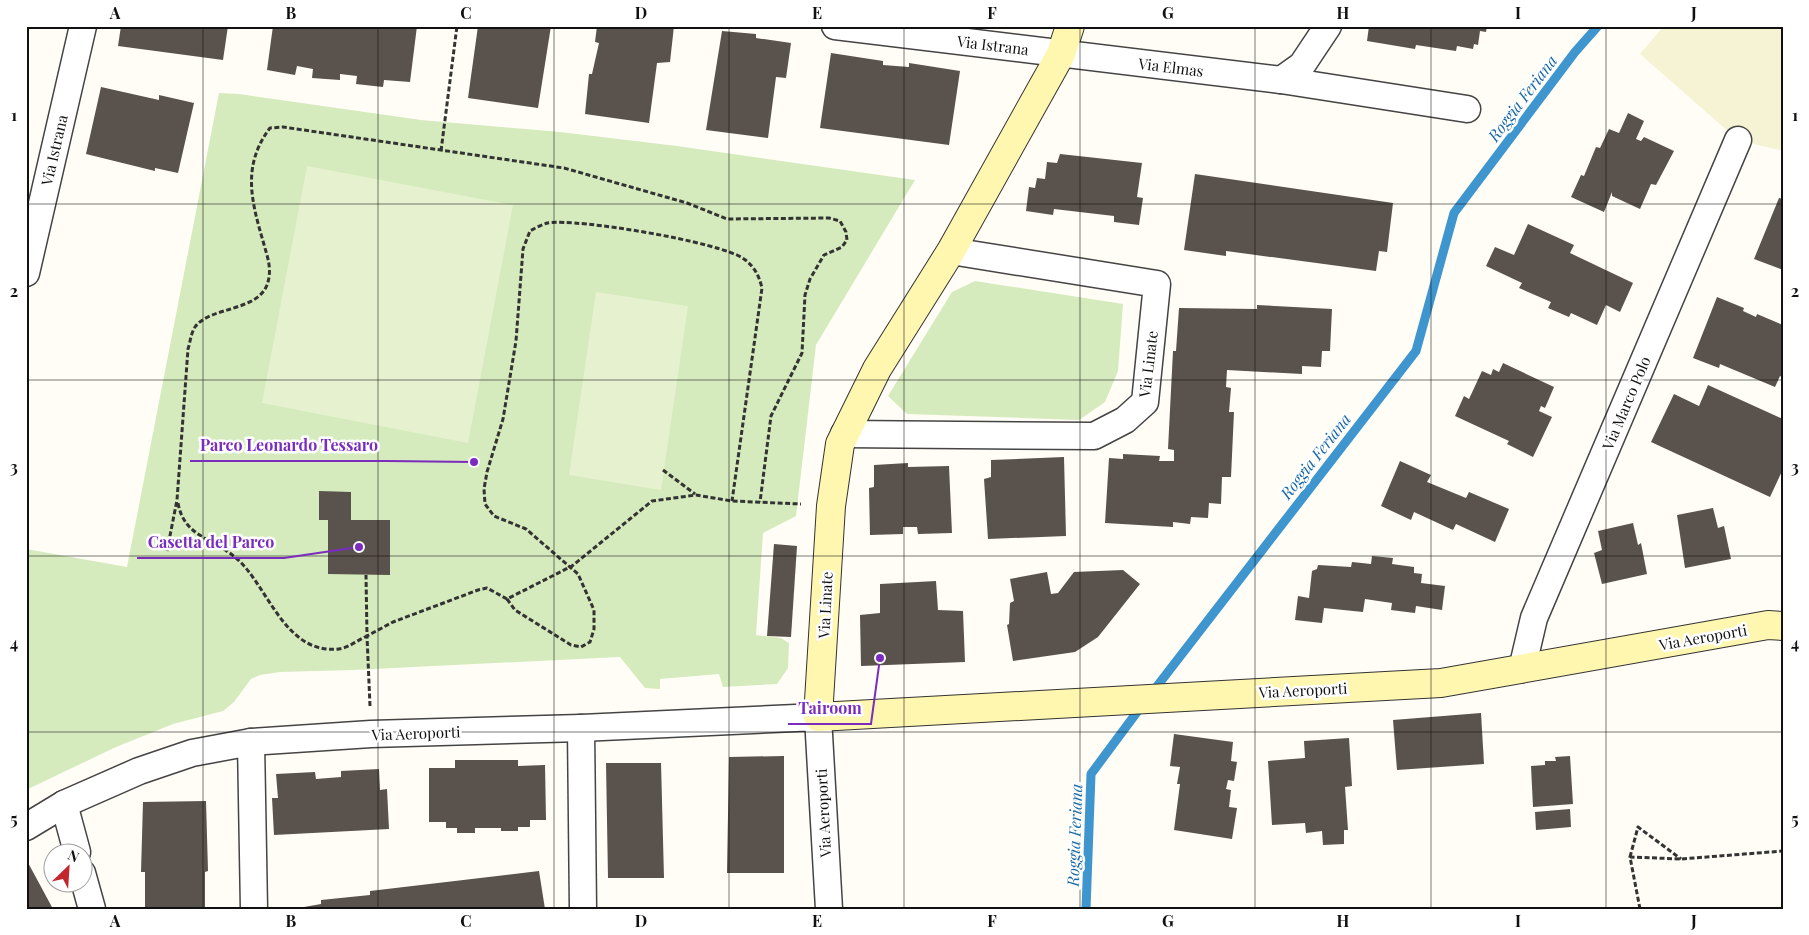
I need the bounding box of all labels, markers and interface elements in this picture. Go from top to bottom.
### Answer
text: A [109,2,121,23]
text: B [286,2,297,23]
text: C [460,2,472,23]
text: D [635,2,647,23]
text: E [812,2,822,23]
text: F [987,2,997,23]
text: G [1162,2,1174,23]
text: H [1337,2,1350,23]
text: I [1515,2,1521,23]
text: J [1690,2,1697,23]
street label: Via Istrana [955,31,1030,59]
water label: Roggia Feriana [1482,51,1561,146]
street label: Via Elmas [1136,53,1205,81]
text: 1 [11,104,17,125]
text: 1 [1792,104,1798,125]
street label: Via Istrana [36,112,72,188]
text: 2 [10,280,18,301]
text: 2 [1791,280,1799,301]
street label: Via Linate [1134,330,1162,399]
street label: Via Marco Polo [1597,353,1655,454]
water label: Roggia Feriana [1274,409,1355,504]
callout: Parco Leonardo Tessaro [190,430,388,461]
text: Parco Leonardo Tessaro [200,434,378,455]
text: 3 [10,456,18,477]
text: 3 [1791,456,1799,477]
callout: Casetta del Parco [137,527,284,558]
text: Casetta del Parco [148,531,274,552]
street label: Via Linate [813,571,837,640]
street label: Via Aeroporti [1657,619,1749,655]
text: 4 [10,632,18,653]
text: 4 [1791,632,1799,653]
street label: Via Aeroporti [1257,678,1349,702]
callout: Tairoom [788,693,871,724]
text: Tairoom [798,697,862,718]
street label: Via Aeroporti [370,721,461,745]
street label: Via Aeroporti [811,767,835,859]
water label: Roggia Feriana [1062,783,1086,888]
text: 5 [10,808,18,829]
text: 5 [1791,808,1799,829]
north arrow [42,842,92,892]
text: N [65,845,82,867]
text: A [109,910,121,931]
text: B [286,910,297,931]
text: C [460,910,472,931]
text: D [635,910,647,931]
text: E [812,910,822,931]
text: F [987,910,997,931]
text: G [1162,910,1174,931]
text: H [1337,910,1350,931]
text: I [1515,910,1521,931]
text: J [1690,910,1697,931]

